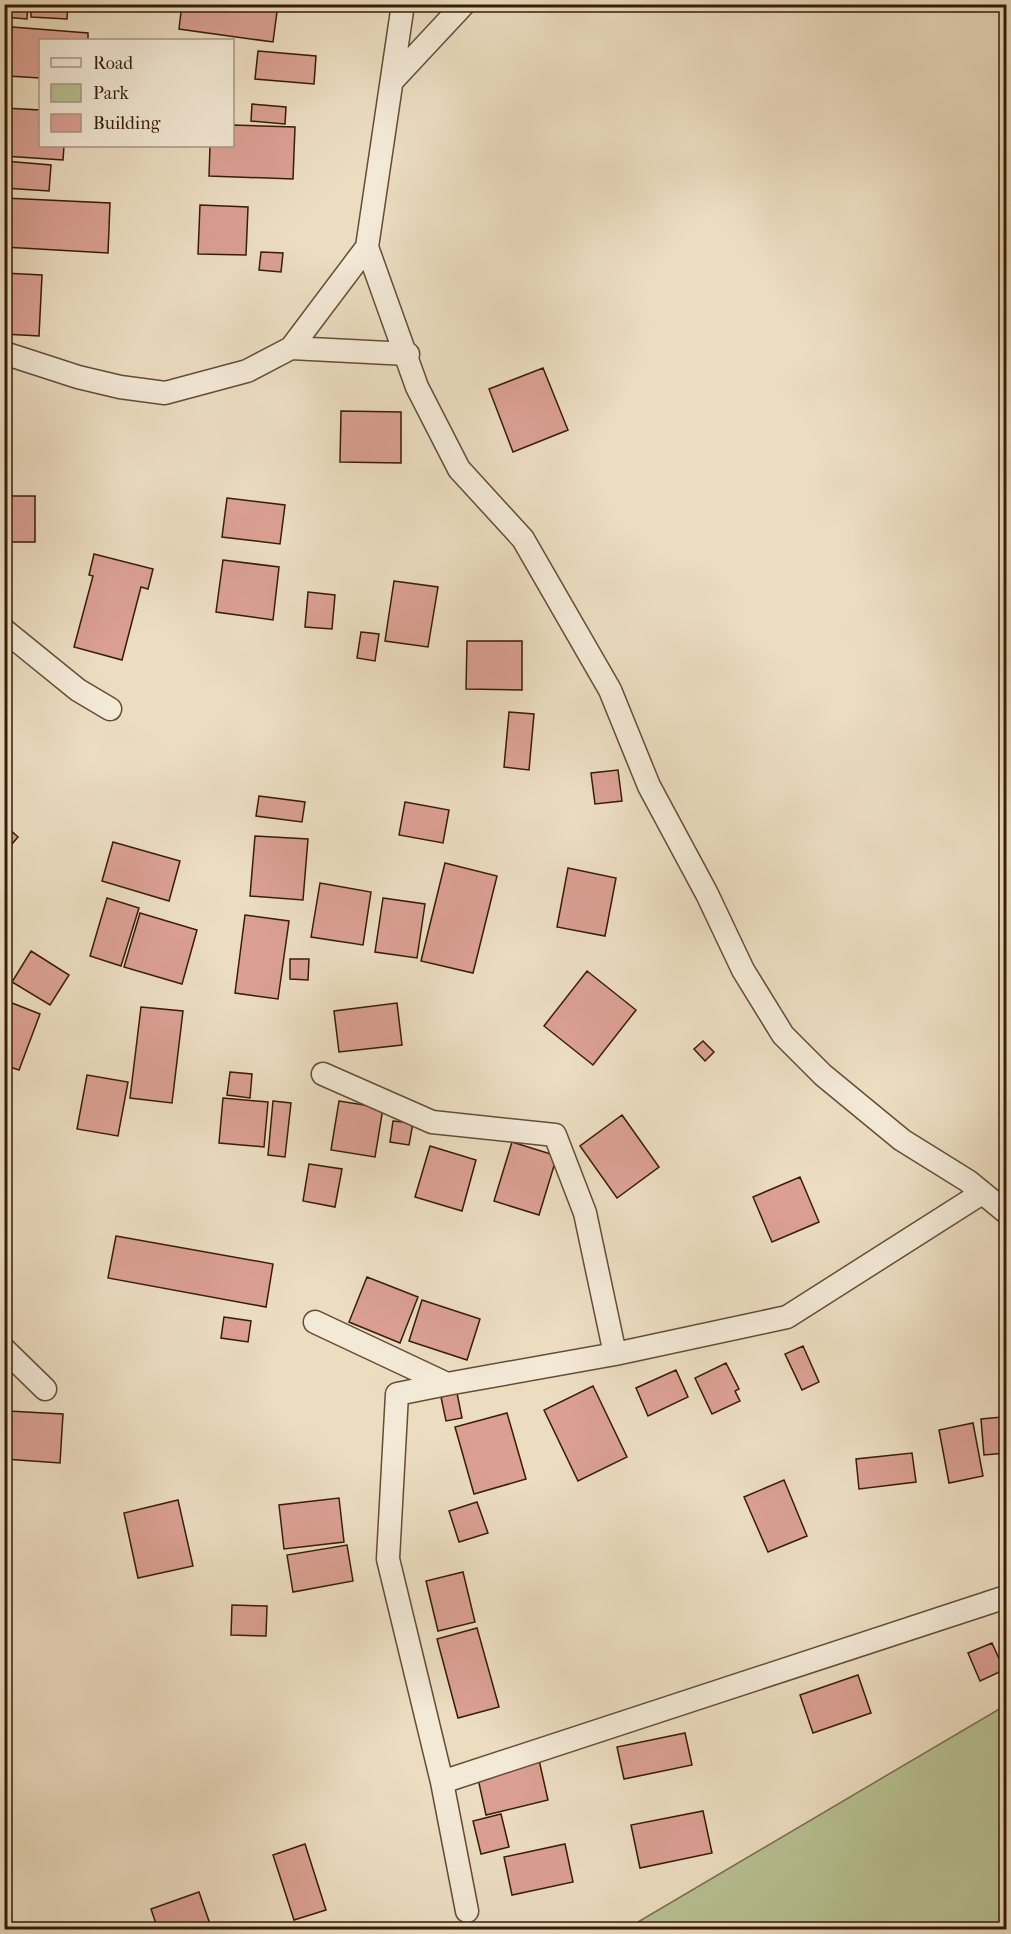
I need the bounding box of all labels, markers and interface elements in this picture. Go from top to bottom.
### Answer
legend [39,39,234,147]
text: Road [93,53,133,74]
text: Park [93,83,130,104]
text: Building [93,113,161,134]

